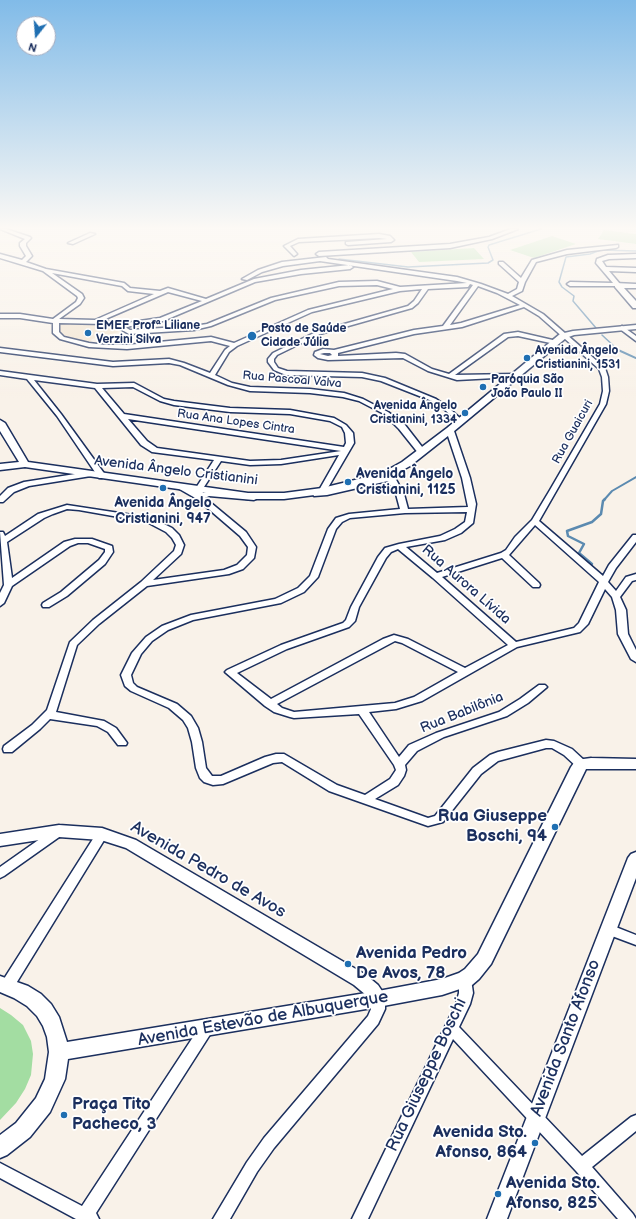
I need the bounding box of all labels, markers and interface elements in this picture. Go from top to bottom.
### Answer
north arrow [16,16,56,56]
text: N [27,40,38,54]
place label: EMEF Profª Liliane Verzini Silva [96,319,200,347]
place label: Posto de Saúde Cidade Júlia [261,322,346,350]
marker: EMEF Profª Liliane Verzini Silva [83,328,93,338]
marker: Posto de Saúde Cidade Júlia [246,330,258,342]
place label: Avenida Ângelo Cristianini, 1531 [535,344,620,372]
marker: Avenida Ângelo Cristianini, 1531 [522,353,532,363]
street label: Rua Pascoal Valva [242,368,342,392]
place label: Paróquia São João Paulo II [491,373,564,401]
marker: Paróquia São João Paulo II [478,382,488,392]
street label: Rua Guaicuri [550,398,596,466]
place label: Avenida Ângelo Cristianini, 1334 [370,399,457,427]
street label: Rua Ana Lopes Cintra [176,407,296,437]
marker: Avenida Ângelo Cristianini, 1334 [460,408,470,418]
street label: Avenida Ângelo Cristianini [93,453,259,489]
place label: Avenida Ângelo Cristianini, 1125 [356,466,456,498]
marker: Avenida Ângelo Cristianini, 1125 [343,477,353,487]
marker: Avenida Ângelo Cristianini, 947 [158,483,168,493]
place label: Avenida Ângelo Cristianini, 947 [114,495,212,528]
street label: Rua Aurora Lívida [418,542,514,628]
street label: Rua Babilônia [418,689,506,737]
place label: Rua Giuseppe Boschi, 94 [438,807,547,847]
street label: Avenida Pedro de Avos [127,817,289,923]
marker: Rua Giuseppe Boschi, 94 [550,822,560,832]
place label: Avenida Pedro De Avos, 78 [356,944,467,984]
street label: Avenida Santo Afonso [527,957,605,1119]
marker: Avenida Pedro De Avos, 78 [343,959,353,969]
street label: Avenida Estevão de Albuquerque [136,987,390,1051]
street label: Rua Giuseppe Boschi [382,995,472,1155]
place label: Praça Tito Pacheco, 3 [72,1095,157,1135]
marker: Praça Tito Pacheco, 3 [59,1110,69,1120]
place label: Avenida Sto. Afonso, 864 [433,1123,527,1163]
marker: Avenida Sto. Afonso, 864 [530,1138,540,1148]
place label: Avenida Sto. Afonso, 825 [506,1174,600,1214]
marker: Avenida Sto. Afonso, 825 [493,1189,503,1199]

